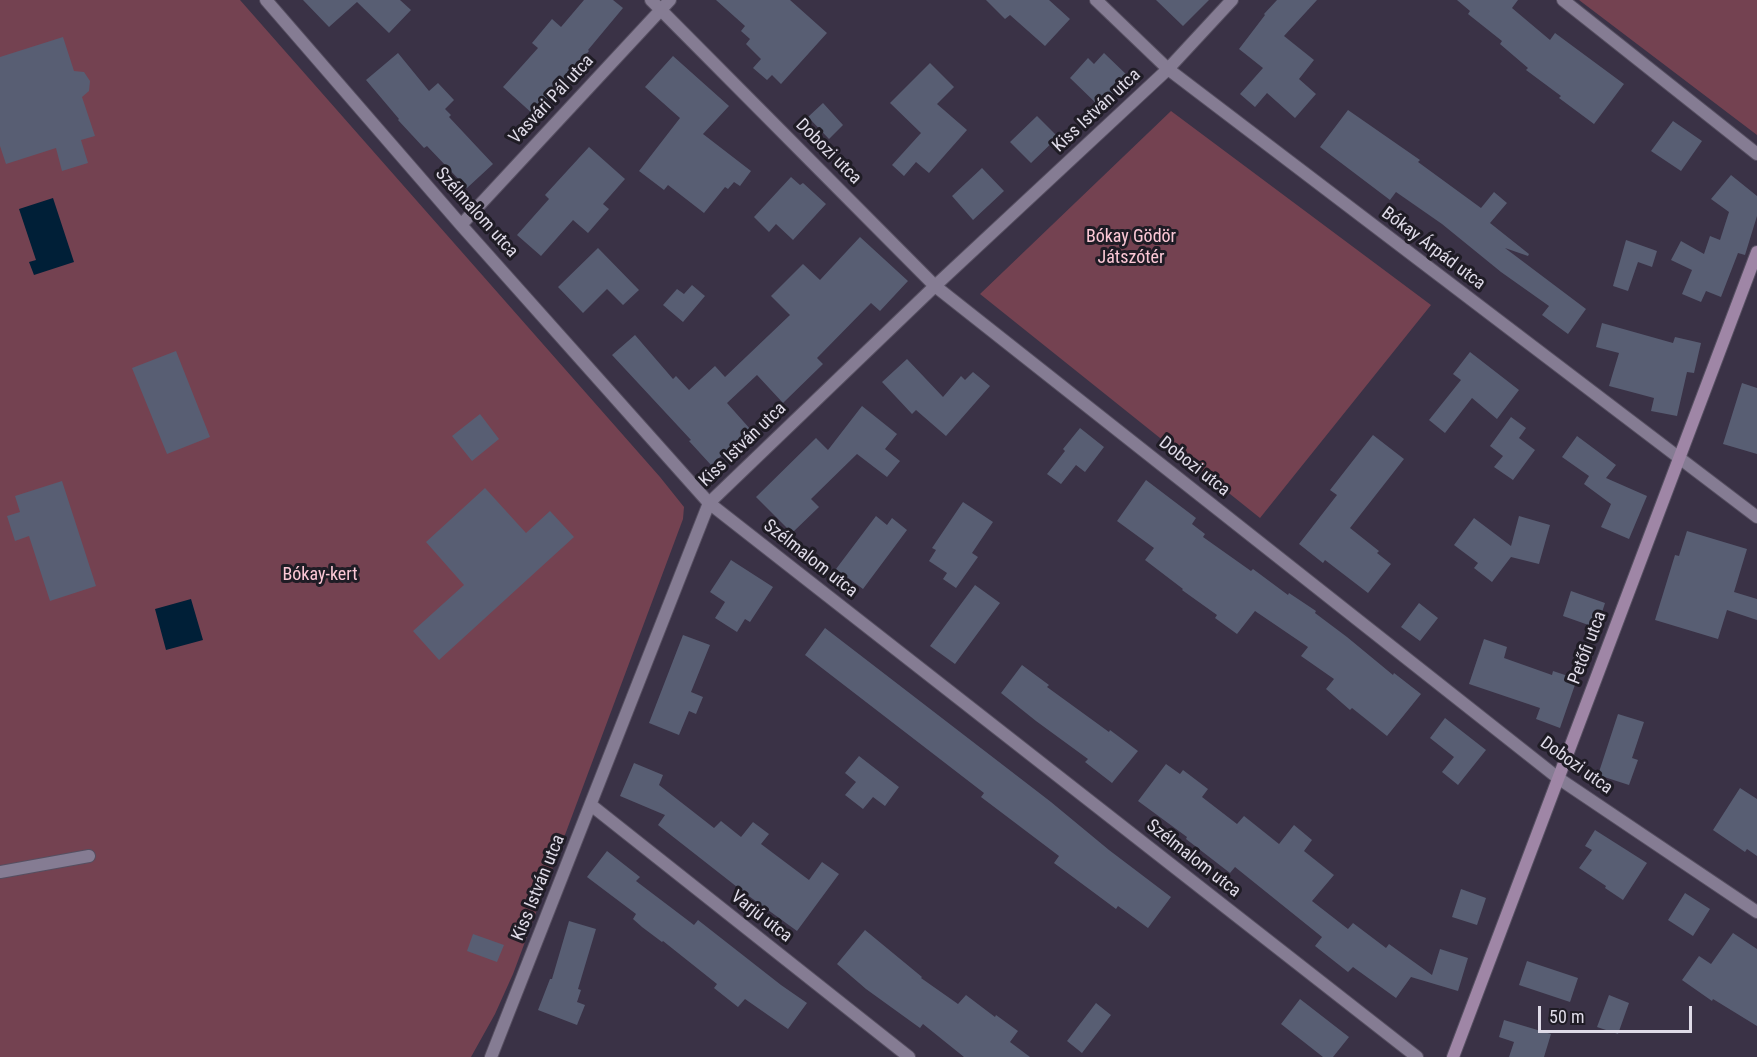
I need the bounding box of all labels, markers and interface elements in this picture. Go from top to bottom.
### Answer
street label: Vasvári Pál utca [505,51,599,149]
street label: Kiss István utca [1048,65,1146,157]
street label: Dobozi utca [791,115,865,189]
street label: Szélmalom utca [430,164,522,262]
street label: Bókay Árpád utca [1377,203,1489,295]
park label: Bókay Gödör Játszótér [1086,226,1176,268]
street label: Kiss István utca [695,398,791,492]
street label: Dobozi utca [1154,433,1234,501]
street label: Szélmalom utca [759,516,861,602]
park label: Bókay-kert [282,564,358,586]
street label: Petőfi utca [1564,608,1612,688]
street label: Dobozi utca [1536,733,1616,799]
street label: Szélmalom utca [1142,816,1244,902]
street label: Kiss István utca [508,832,570,944]
street label: Varjú utca [726,886,796,948]
scale bar [1541,994,1696,1032]
text: 50 m [1549,1006,1584,1027]

